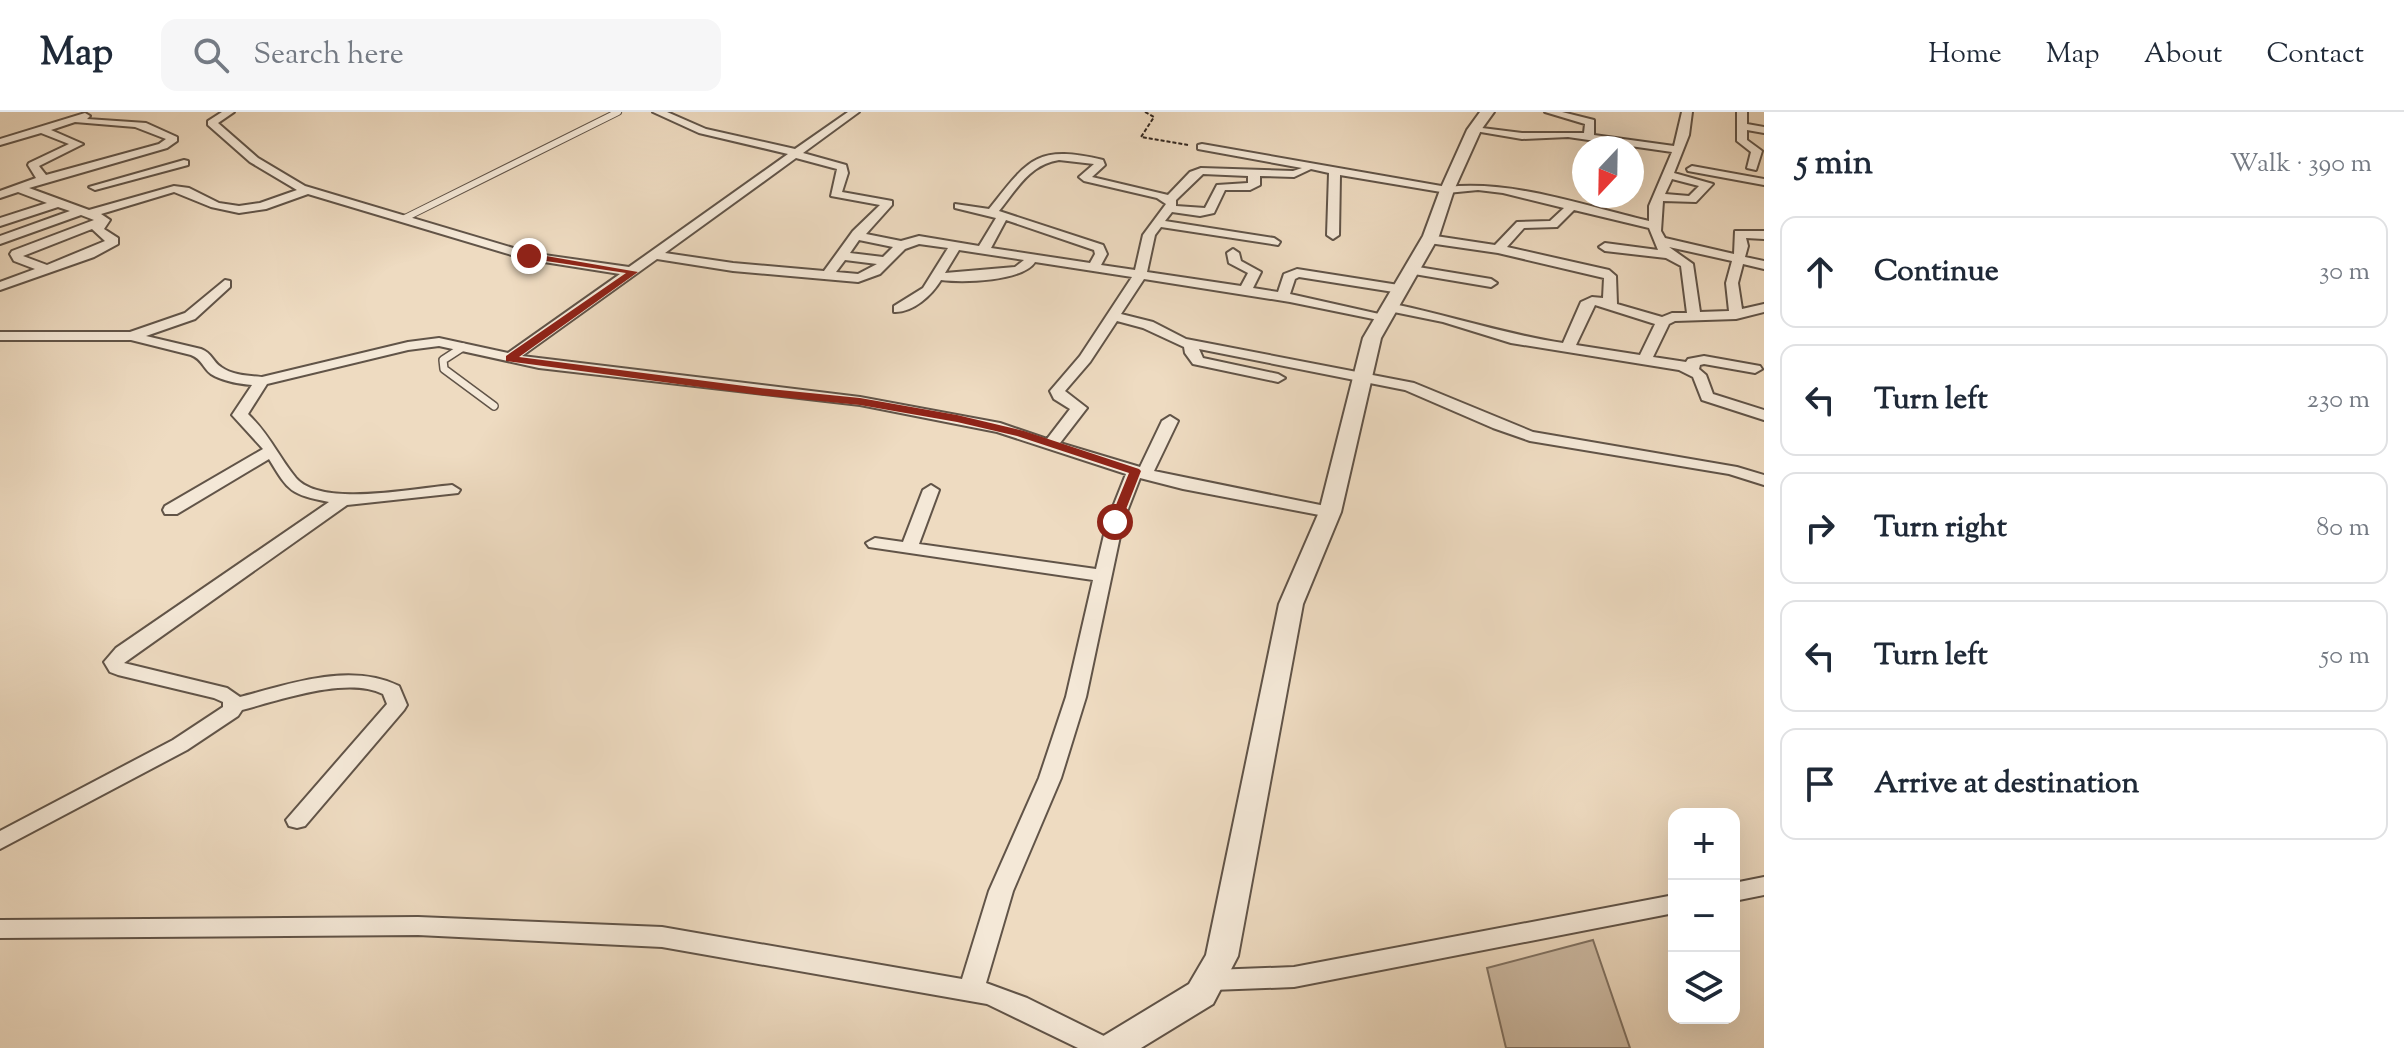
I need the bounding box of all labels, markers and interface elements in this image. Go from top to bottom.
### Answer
search box [161,19,721,91]
text: Map [40,28,113,82]
icon: search [189,33,233,77]
text: Search here [253,34,404,77]
text: Home [1928,35,2002,75]
text: Map [2046,35,2100,75]
text: About [2144,35,2222,75]
text: Contact [2266,35,2364,75]
north arrow [1572,136,1644,208]
text: 5 min [1796,140,1873,189]
text: Walk · 390 m [2230,146,2372,183]
route end [511,238,547,274]
icon: ahead [1798,250,1842,294]
text: Continue [1874,251,1999,294]
text: 30 m [2319,254,2370,291]
icon: left [1798,378,1842,422]
text: Turn left [1874,379,1988,422]
text: 230 m [2307,382,2370,419]
route start [1097,504,1133,540]
icon: right [1798,506,1842,550]
text: Turn right [1874,507,2007,550]
text: 80 m [2316,510,2370,547]
icon: left [1798,634,1842,678]
text: Turn left [1874,635,1988,678]
text: 50 m [2320,638,2370,675]
icon: arrive [1798,762,1842,806]
text: Arrive at destination [1874,763,2139,806]
map controls [1668,808,1740,1024]
button: + [1668,808,1740,880]
button: − [1668,880,1740,952]
button: layers [1668,952,1740,1024]

